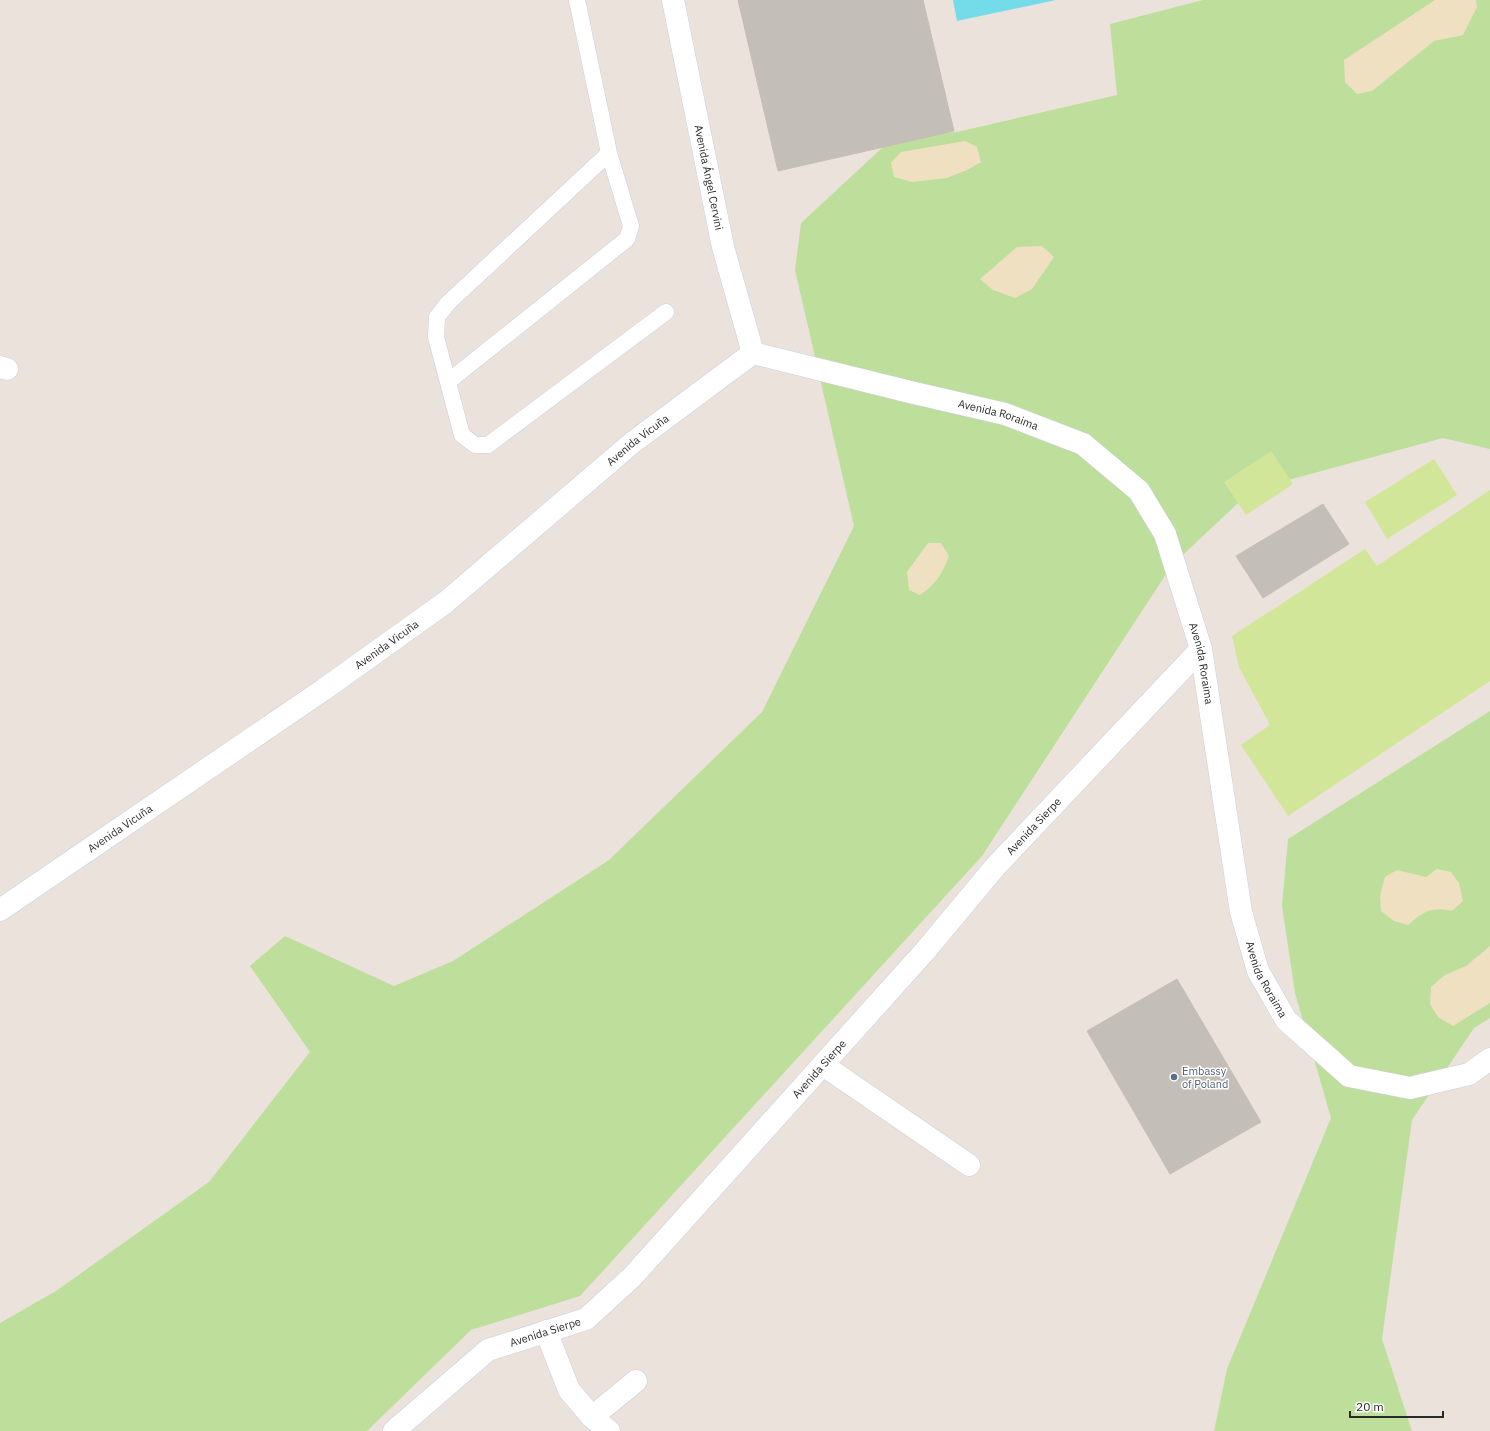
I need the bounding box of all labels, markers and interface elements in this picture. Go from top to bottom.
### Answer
street label: Avenida Ángel Cervini [691,124,726,231]
street label: Avenida Roraima [957,396,1041,433]
street label: Avenida Vicuña [604,411,672,469]
street label: Avenida Vicuña [352,617,421,672]
street label: Avenida Roraima [1186,621,1216,705]
street label: Avenida Sierpe [1003,795,1064,858]
street label: Avenida Vicuña [85,801,155,855]
street label: Avenida Roraima [1243,939,1290,1020]
street label: Avenida Sierpe [789,1037,849,1101]
place label: Embassy of Poland [1182,1064,1228,1091]
marker: Embassy of Poland [1169,1072,1179,1082]
street label: Avenida Sierpe [508,1314,582,1350]
scale bar [1350,1393,1443,1419]
text: 20 m [1356,1399,1384,1414]

